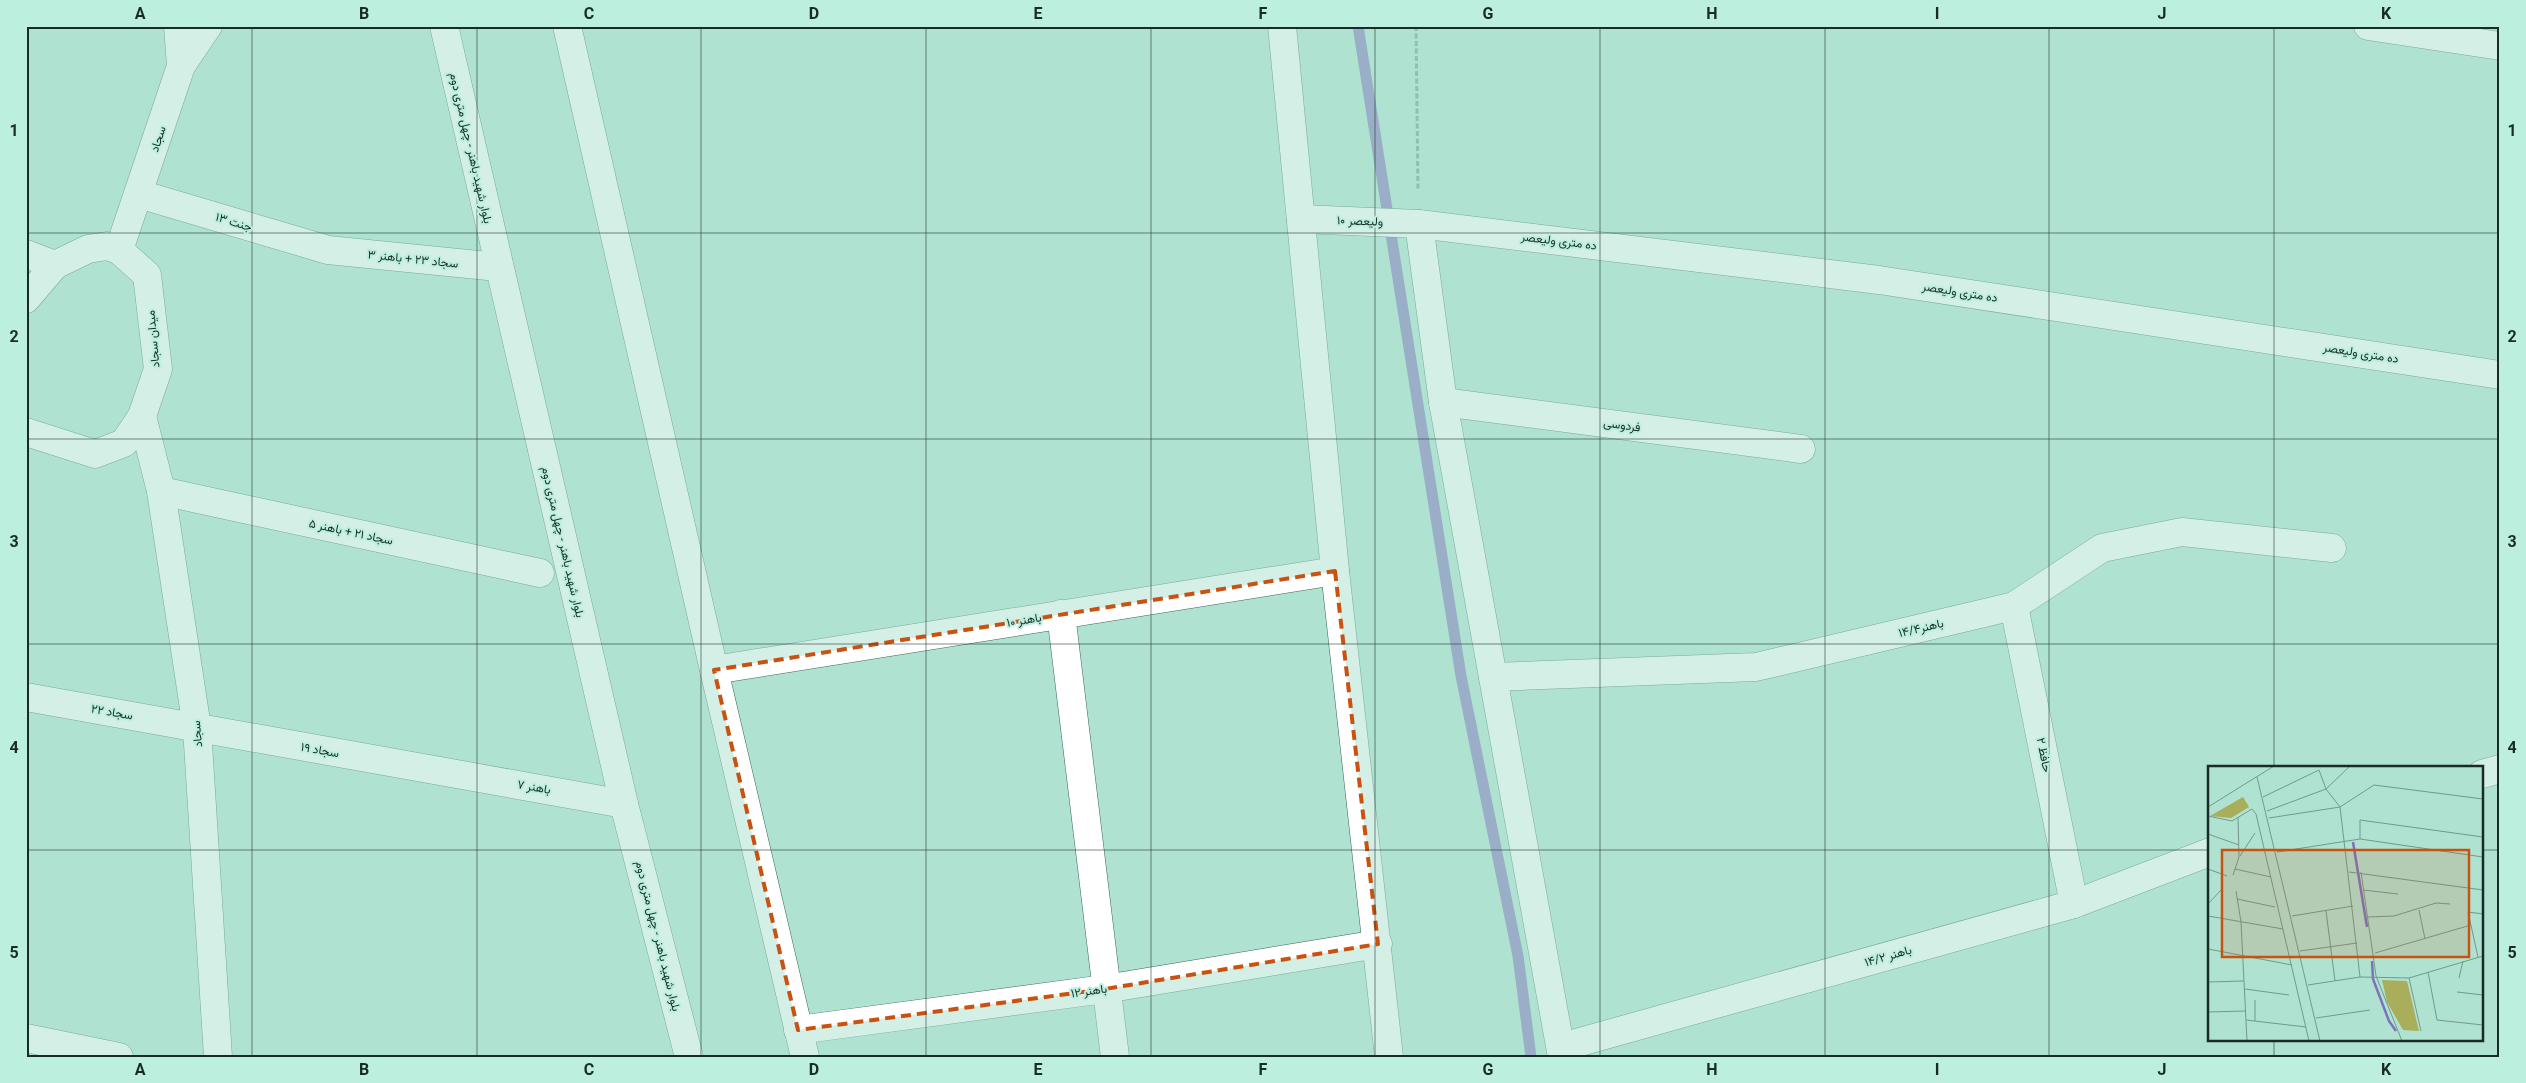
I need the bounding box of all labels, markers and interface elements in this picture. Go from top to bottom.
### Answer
text: A [135,4,146,23]
text: B [359,4,369,23]
text: C [584,4,594,23]
text: D [809,4,819,23]
text: E [1034,4,1043,23]
text: F [1259,4,1268,23]
text: G [1483,4,1494,23]
text: H [1706,4,1718,23]
text: I [1935,4,1939,23]
text: J [2158,4,2166,23]
text: K [2381,4,2392,23]
street label: بلوار شهید باهنر - چهل متری دوم [446,71,495,225]
text: 1 [9,121,19,140]
text: 1 [2507,121,2517,140]
street label: سجاد [147,124,169,154]
street label: جنت ۱۳ [214,210,254,234]
street label: ولیعصر ۱۰ [1336,213,1383,230]
street label: ده متری ولیعصر [1519,229,1598,254]
street label: سجاد ۲۳ + باهنر ۳ [367,247,459,272]
street label: ده متری ولیعصر [1920,279,1999,306]
street label: میدان سجاد [144,310,162,368]
text: 2 [9,327,19,346]
text: 2 [2507,327,2517,346]
street label: ده متری ولیعصر [2321,340,2400,367]
street label: فردوسی [1602,415,1642,436]
street label: بلوار شهید باهنر - چهل متری دوم [538,465,587,619]
street label: سجاد ۲۱ + باهنر ۵ [307,516,394,549]
text: 3 [9,532,19,551]
text: 3 [2507,532,2517,551]
street label: باهنر ۱۰ [1006,610,1043,631]
street label: باهنر۱۴/۴ [1897,616,1945,641]
street label: سجاد ۲۲ [90,701,134,723]
street label: سجاد [189,720,205,748]
street label: حافظ ۲ [2034,736,2054,774]
text: 4 [9,738,19,757]
text: 4 [2507,738,2517,757]
street label: سجاد ۱۹ [300,740,340,760]
inset map [2208,766,2484,1040]
street label: باهنر ۷ [516,777,552,798]
street label: بلوار شهید باهنر - چهل متری دوم [632,859,684,1013]
text: 5 [9,943,19,962]
street label: باهنر ۱۴/۲ [1863,943,1913,970]
text: 5 [2507,943,2517,962]
street label: باهنر ۱۲ [1070,982,1108,1001]
text: A [135,1060,146,1079]
text: B [359,1060,369,1079]
text: C [584,1060,594,1079]
text: D [809,1060,819,1079]
text: E [1034,1060,1043,1079]
text: F [1259,1060,1268,1079]
text: G [1483,1060,1494,1079]
text: H [1706,1060,1718,1079]
text: I [1935,1060,1939,1079]
text: J [2158,1060,2166,1079]
text: K [2381,1060,2392,1079]

